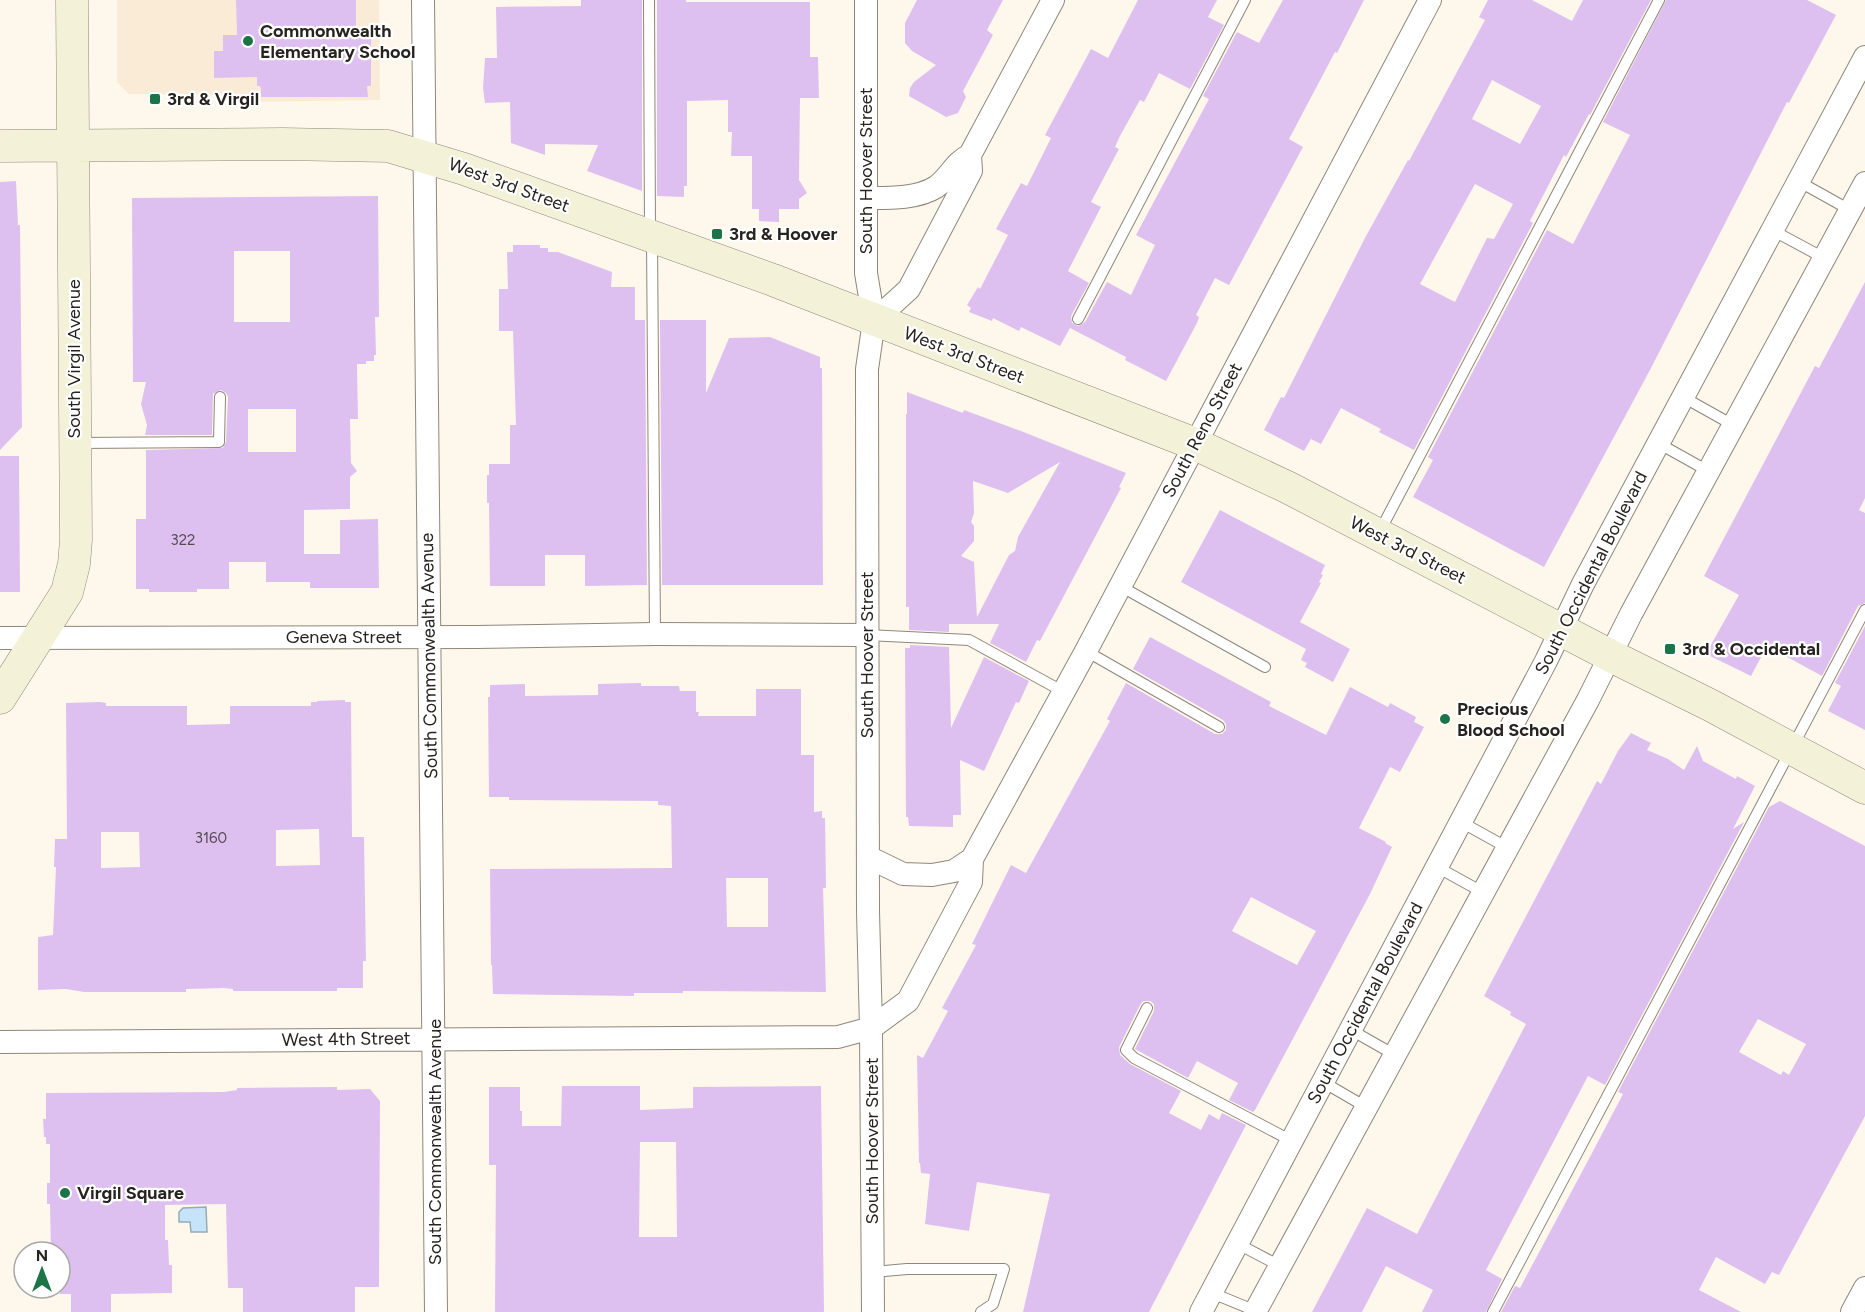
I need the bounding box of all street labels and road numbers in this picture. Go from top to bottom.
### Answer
street label: South Hoover Street [855,87,877,254]
street label: West 3rd Street [445,153,573,217]
street label: South Virgil Avenue [63,279,85,439]
street label: West 3rd Street [901,322,1028,388]
street label: South Reno Street [1157,359,1247,501]
street label: South Occidental Boulevard [1530,468,1652,678]
street label: West 3rd Street [1346,511,1470,589]
street label: South Commonwealth Avenue [416,533,442,779]
street label: South Hoover Street [856,571,878,738]
street label: Geneva Street [286,626,402,648]
street label: South Occidental Boulevard [1302,898,1428,1108]
street label: South Commonwealth Avenue [424,1019,446,1265]
street label: West 4th Street [281,1027,411,1051]
street label: South Hoover Street [861,1057,883,1224]

